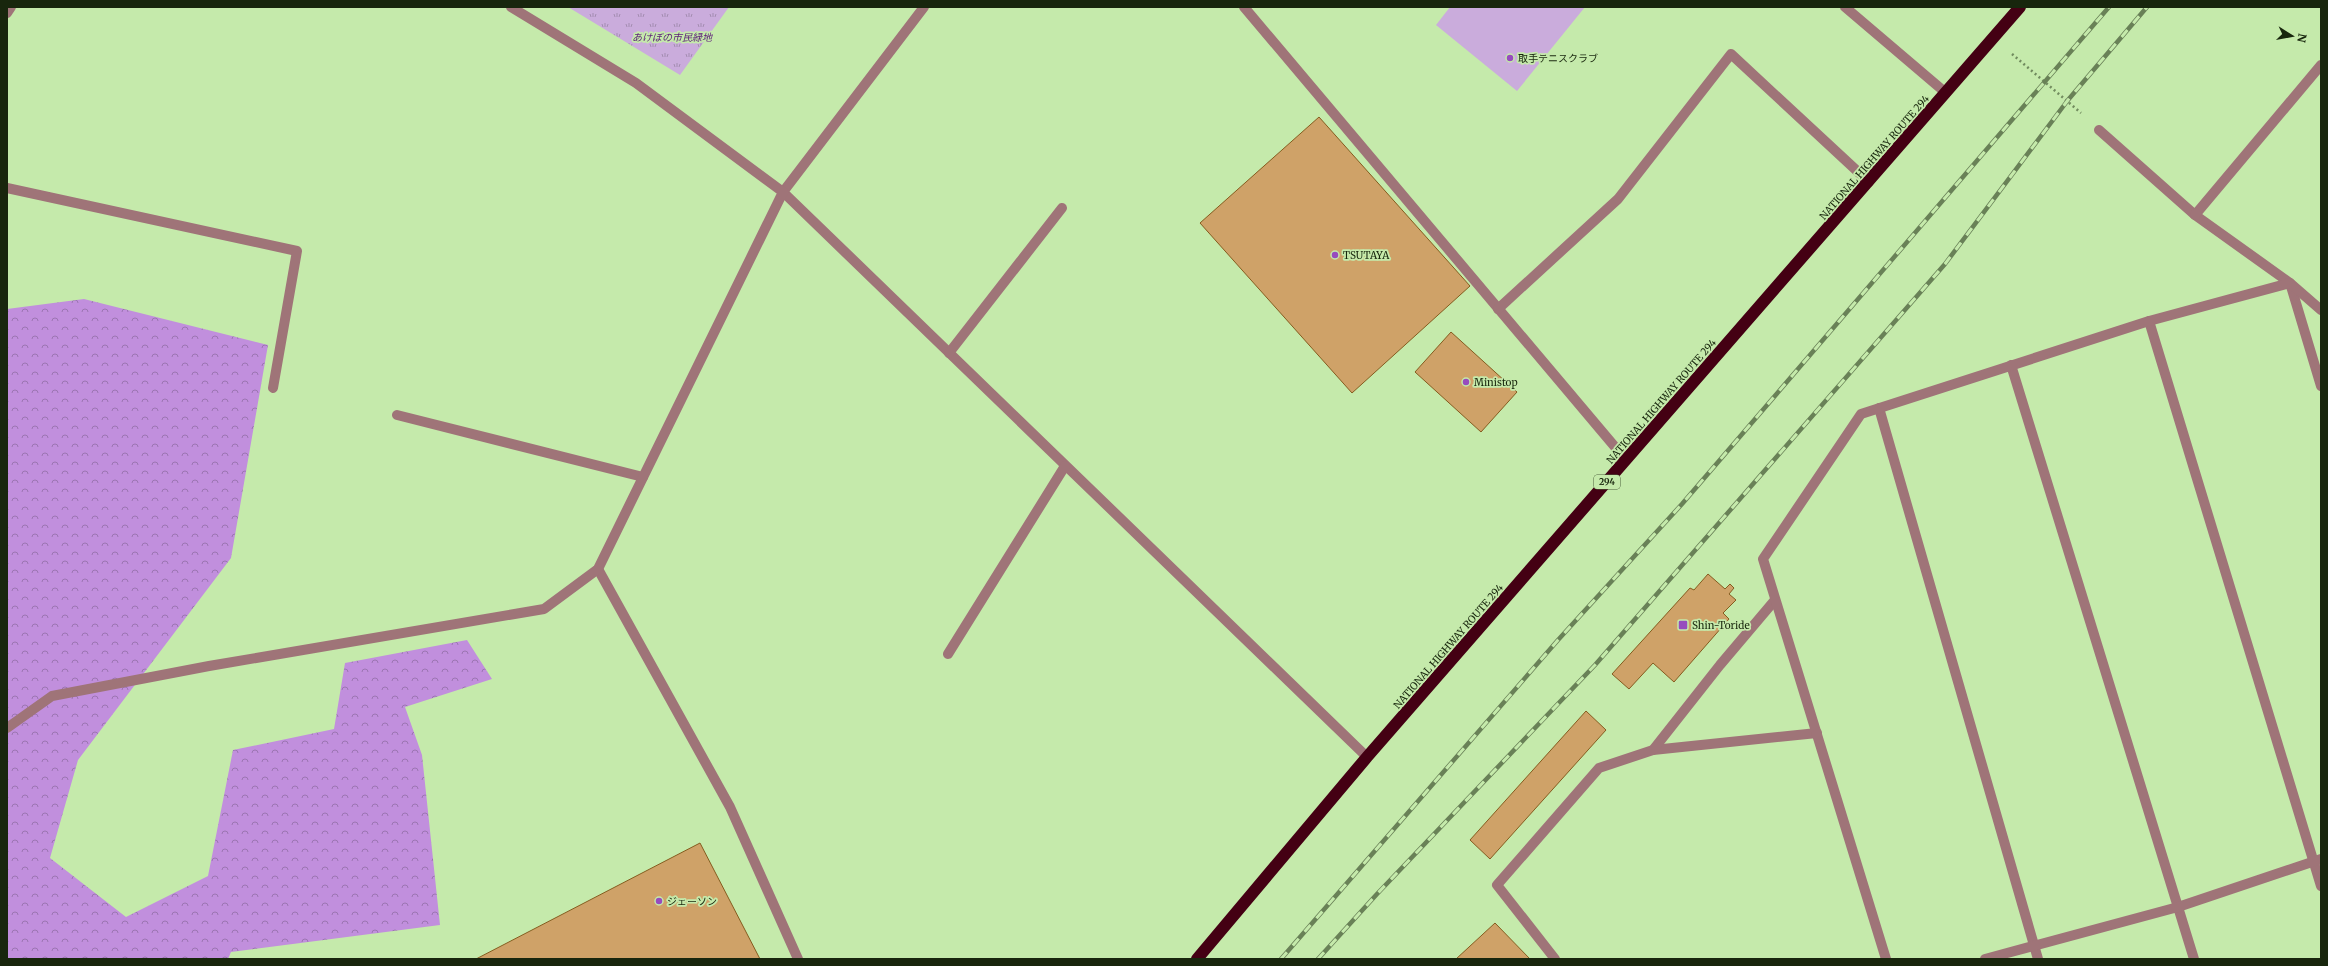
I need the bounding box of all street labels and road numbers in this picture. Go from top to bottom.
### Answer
street label: NATIONAL HIGHWAY ROUTE 294 [1817,92,1932,222]
street label: NATIONAL HIGHWAY ROUTE 294 [1604,336,1719,466]
road number: 294 [1594,475,1620,489]
street label: NATIONAL HIGHWAY ROUTE 294 [1391,581,1506,711]

